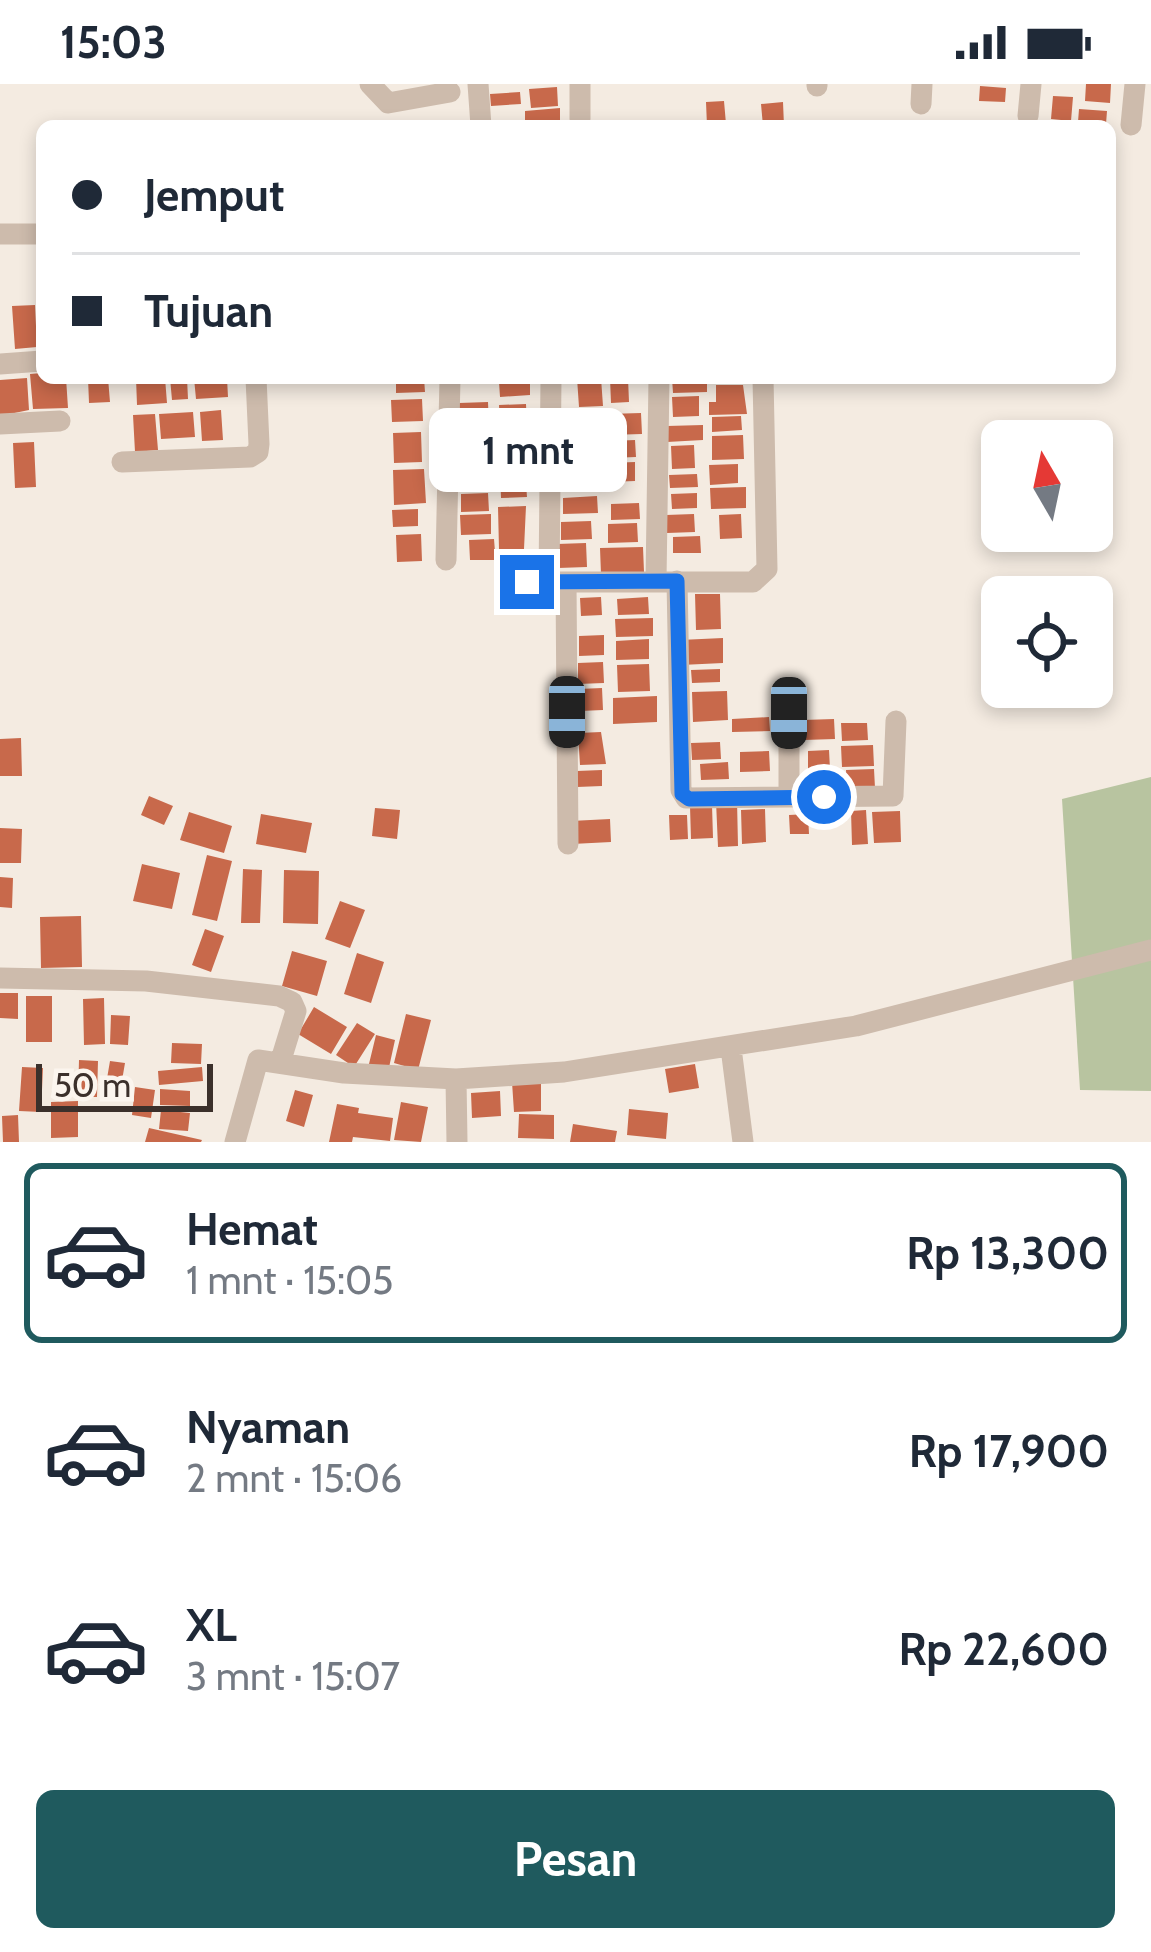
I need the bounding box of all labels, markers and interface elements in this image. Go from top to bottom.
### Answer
text: 15:03 [60,15,167,69]
text: Jemput [144,168,284,222]
text: Tujuan [144,284,273,338]
callout: 1 mnt [428,408,626,492]
north arrow [981,420,1113,552]
map controls [981,420,1113,708]
text: 1 mnt [482,426,574,474]
route end [500,555,554,609]
button: locate [981,576,1113,708]
car [549,676,585,748]
car [771,677,807,749]
route start [797,770,851,824]
scale bar [36,1058,213,1111]
text: 50 m [54,1065,131,1105]
icon: car [42,1199,150,1307]
text: Hemat [186,1202,318,1256]
text: Rp 13,300 [906,1226,1109,1280]
text: 1 mnt · 15:05 [186,1256,393,1304]
icon: car [42,1397,150,1505]
text: Nyaman [186,1400,350,1454]
text: Rp 17,900 [909,1424,1109,1478]
text: 2 mnt · 15:06 [186,1454,402,1502]
icon: car [42,1595,150,1703]
text: XL [186,1598,237,1652]
text: Rp 22,600 [898,1622,1109,1676]
text: 3 mnt · 15:07 [186,1652,400,1700]
button: Pesan [36,1790,1115,1928]

